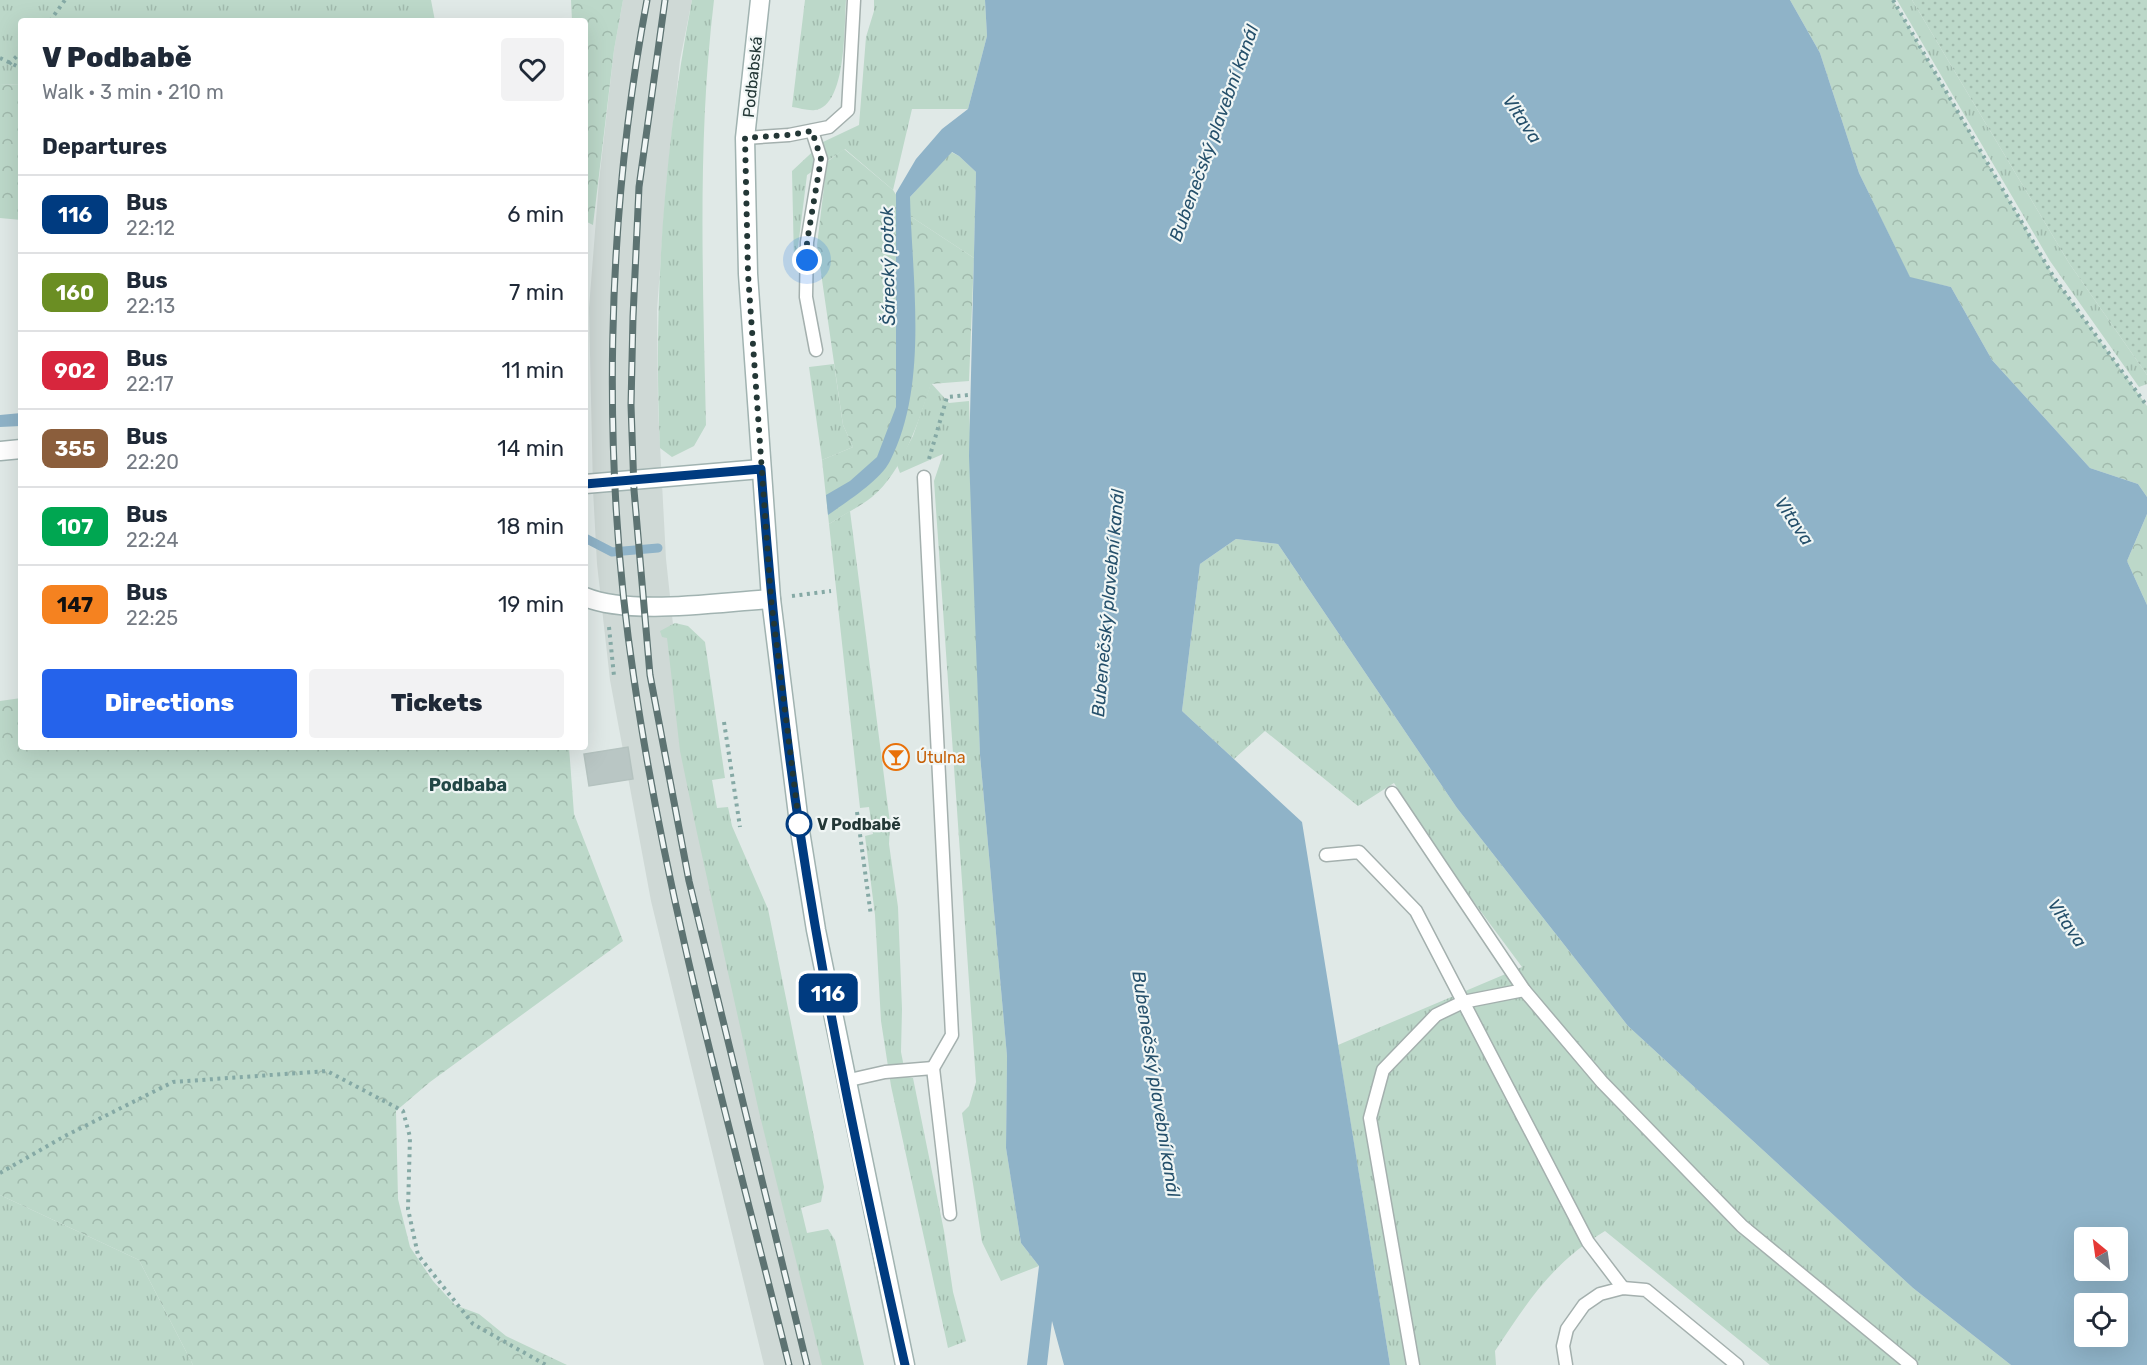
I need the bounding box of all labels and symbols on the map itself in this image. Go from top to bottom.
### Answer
water label: Bubenečský plavební kanál [1165,21,1264,244]
street label: Podbabská [739,35,766,119]
water label: Vltava [1498,90,1547,148]
water label: Šárecký potok [876,206,900,326]
your location [792,245,822,275]
water label: Bubenečský plavební kanál [1087,488,1129,718]
water label: Vltava [1770,492,1819,550]
bar icon: Útulna [881,742,911,772]
place label: Útulna [916,747,966,767]
district label: Podbaba [429,774,507,796]
marker: V Podbabě [786,811,812,837]
place label: V Podbabě [817,815,901,834]
water label: Vltava [2043,894,2092,952]
water label: Bubenečský plavební kanál [1127,969,1185,1199]
line badge: 116 [794,974,862,1012]
north arrow [2074,1227,2128,1281]

